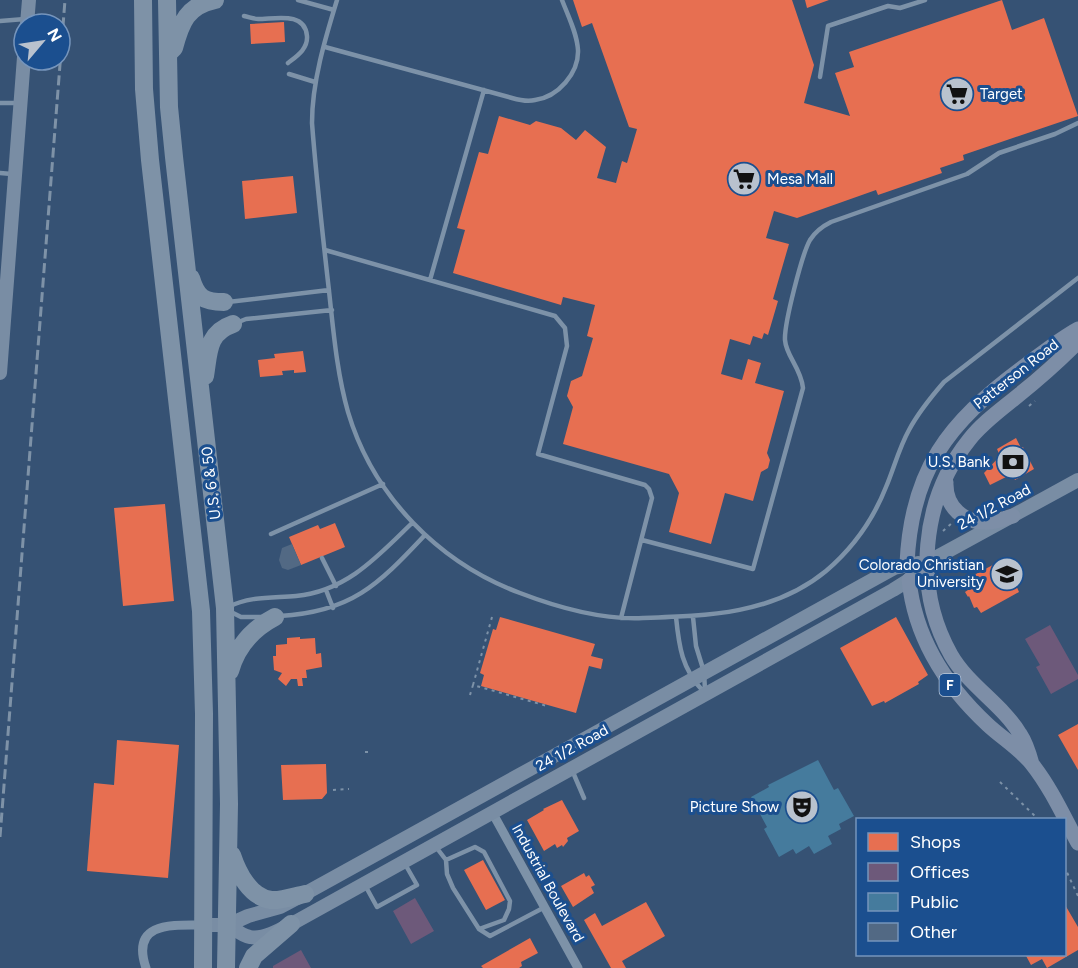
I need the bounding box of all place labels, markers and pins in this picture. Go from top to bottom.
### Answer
supermarket icon: Target [939,76,975,112]
place label: Target [980,85,1023,103]
supermarket icon: Mesa Mall [726,161,762,197]
place label: Mesa Mall [767,170,833,188]
bank icon: U.S. Bank [995,444,1031,480]
place label: U.S. Bank [928,453,991,471]
place label: Colorado Christian University [859,556,984,591]
school or university icon: Colorado Christian University [989,556,1025,592]
theatre icon: Picture Show [784,789,820,825]
place label: Picture Show [690,798,779,816]

